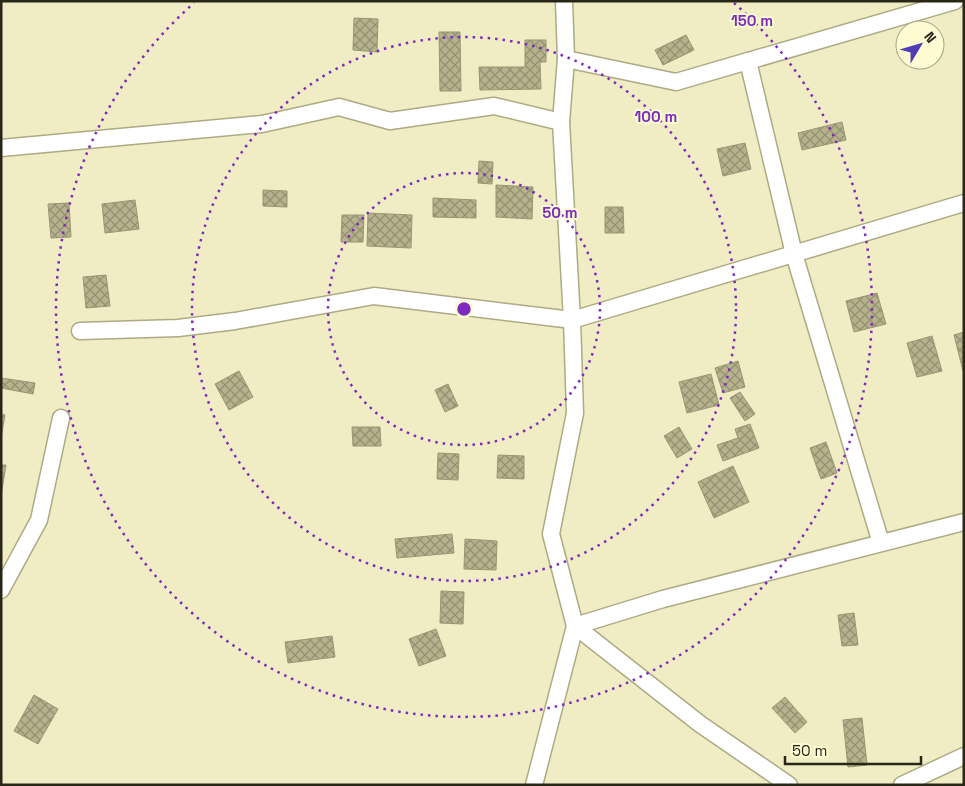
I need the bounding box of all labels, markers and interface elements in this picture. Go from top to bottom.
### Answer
text: 150 m [731,11,773,30]
north arrow [895,20,945,70]
text: N [920,28,940,46]
text: 100 m [635,107,677,126]
text: 50 m [542,203,578,222]
centre of rings [455,300,473,318]
scale bar [785,734,921,766]
text: 50 m [792,741,827,760]

